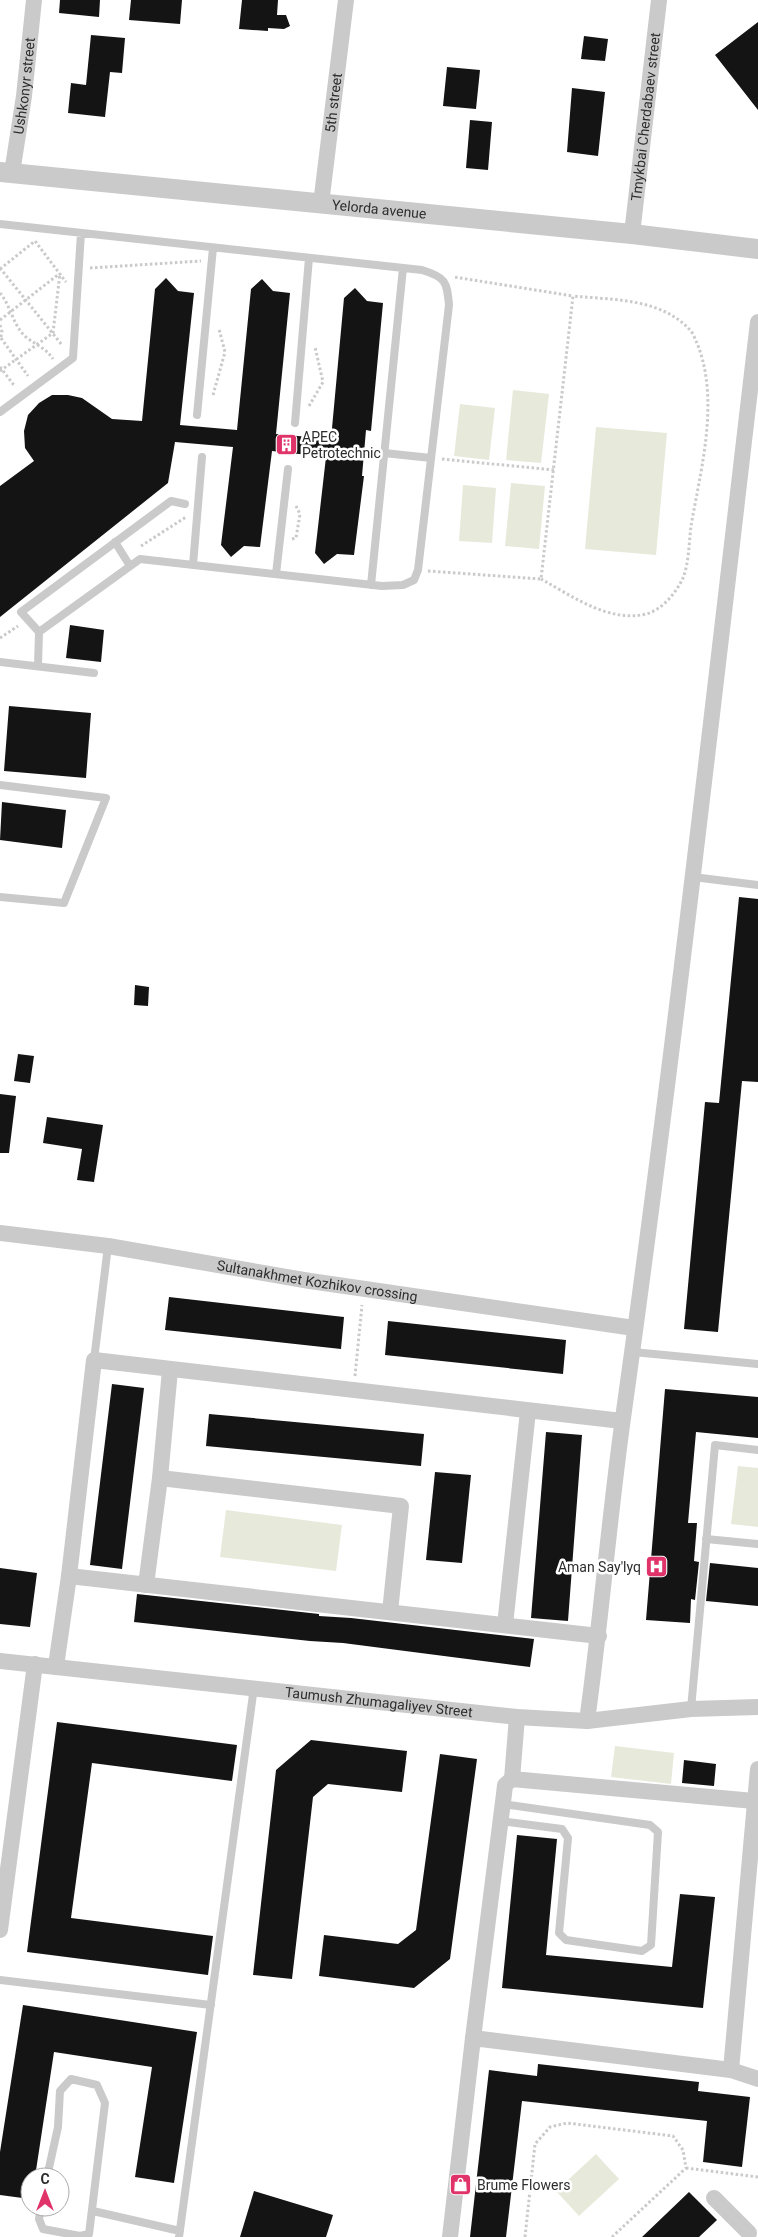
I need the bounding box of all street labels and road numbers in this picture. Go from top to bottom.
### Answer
street label: Tmykbai Cherdabaev street [628,31,663,202]
street label: Ushkonyr street [10,36,38,136]
street label: 5th street [322,72,345,133]
street label: Yelorda avenue [331,197,427,222]
street label: Sultanakhmet Kozhikov crossing [216,1257,419,1305]
street label: Taumush Zhumagaliyev Street [284,1684,474,1720]

